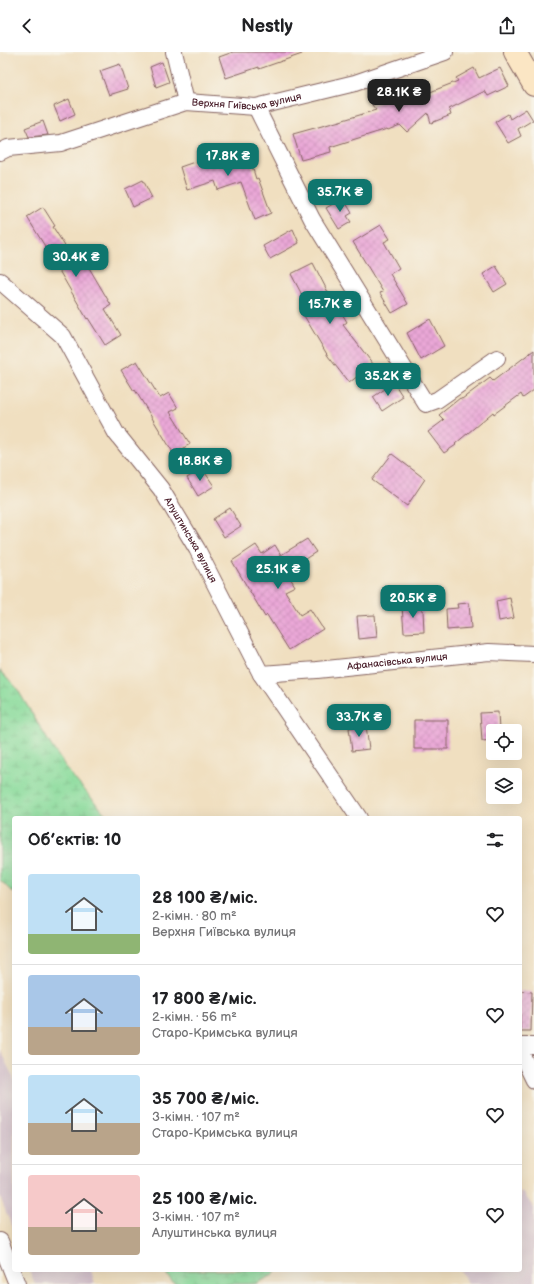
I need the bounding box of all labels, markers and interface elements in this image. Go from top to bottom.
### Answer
icon: back [16,15,38,37]
icon: share [496,15,518,37]
text: Nestly [241,16,293,37]
pin: 28.1K ₴ [362,79,436,113]
text: 28.1K ₴ [377,84,421,100]
street label: Верхня Гиївська вулиця [191,90,303,113]
pin: 17.8K ₴ [191,143,265,177]
text: 17.8K ₴ [206,148,250,164]
pin: 35.7K ₴ [303,179,377,213]
text: 35.7K ₴ [317,184,363,200]
pin: 30.4K ₴ [39,244,113,278]
text: 30.4K ₴ [52,249,100,265]
pin: 15.7K ₴ [293,291,367,325]
text: 15.7K ₴ [308,296,352,312]
pin: 35.2K ₴ [351,363,425,397]
text: 35.2K ₴ [365,368,411,384]
pin: 18.8K ₴ [163,448,237,482]
text: 18.8K ₴ [178,453,222,469]
street label: Алуштинська вулиця [161,494,219,585]
pin: 25.1K ₴ [241,556,315,590]
text: 25.1K ₴ [256,561,300,577]
pin: 20.5K ₴ [376,585,450,619]
text: 20.5K ₴ [389,590,437,606]
street label: Афанасівська вулиця [346,650,449,673]
pin: 33.7K ₴ [322,704,396,738]
text: 33.7K ₴ [336,709,382,725]
map controls [486,724,522,804]
button: locate [486,724,522,760]
button: layers [486,768,522,804]
icon: filters [484,829,506,851]
text: Об’єктів: 10 [28,830,121,850]
text: 28 100 ₴/міс. [152,888,257,908]
icon: home [60,890,108,938]
icon: heart [484,903,506,925]
text: 2-кімн. · 80 m² [152,908,237,924]
text: Верхня Гиївська вулиця [152,924,296,940]
text: 17 800 ₴/міс. [152,989,257,1009]
icon: home [60,991,108,1039]
icon: heart [484,1004,506,1026]
text: 2-кімн. · 56 m² [152,1009,237,1025]
text: Старо-Кримська вулиця [152,1025,298,1041]
text: 35 700 ₴/міс. [152,1089,259,1109]
icon: home [60,1091,108,1139]
icon: heart [484,1104,506,1126]
text: 3-кімн. · 107 m² [152,1109,240,1125]
text: Старо-Кримська вулиця [152,1125,298,1141]
text: 25 100 ₴/міс. [152,1189,257,1209]
icon: home [60,1191,108,1239]
icon: heart [484,1204,506,1226]
text: 3-кімн. · 107 m² [152,1209,240,1225]
text: Алуштинська вулиця [152,1225,277,1241]

